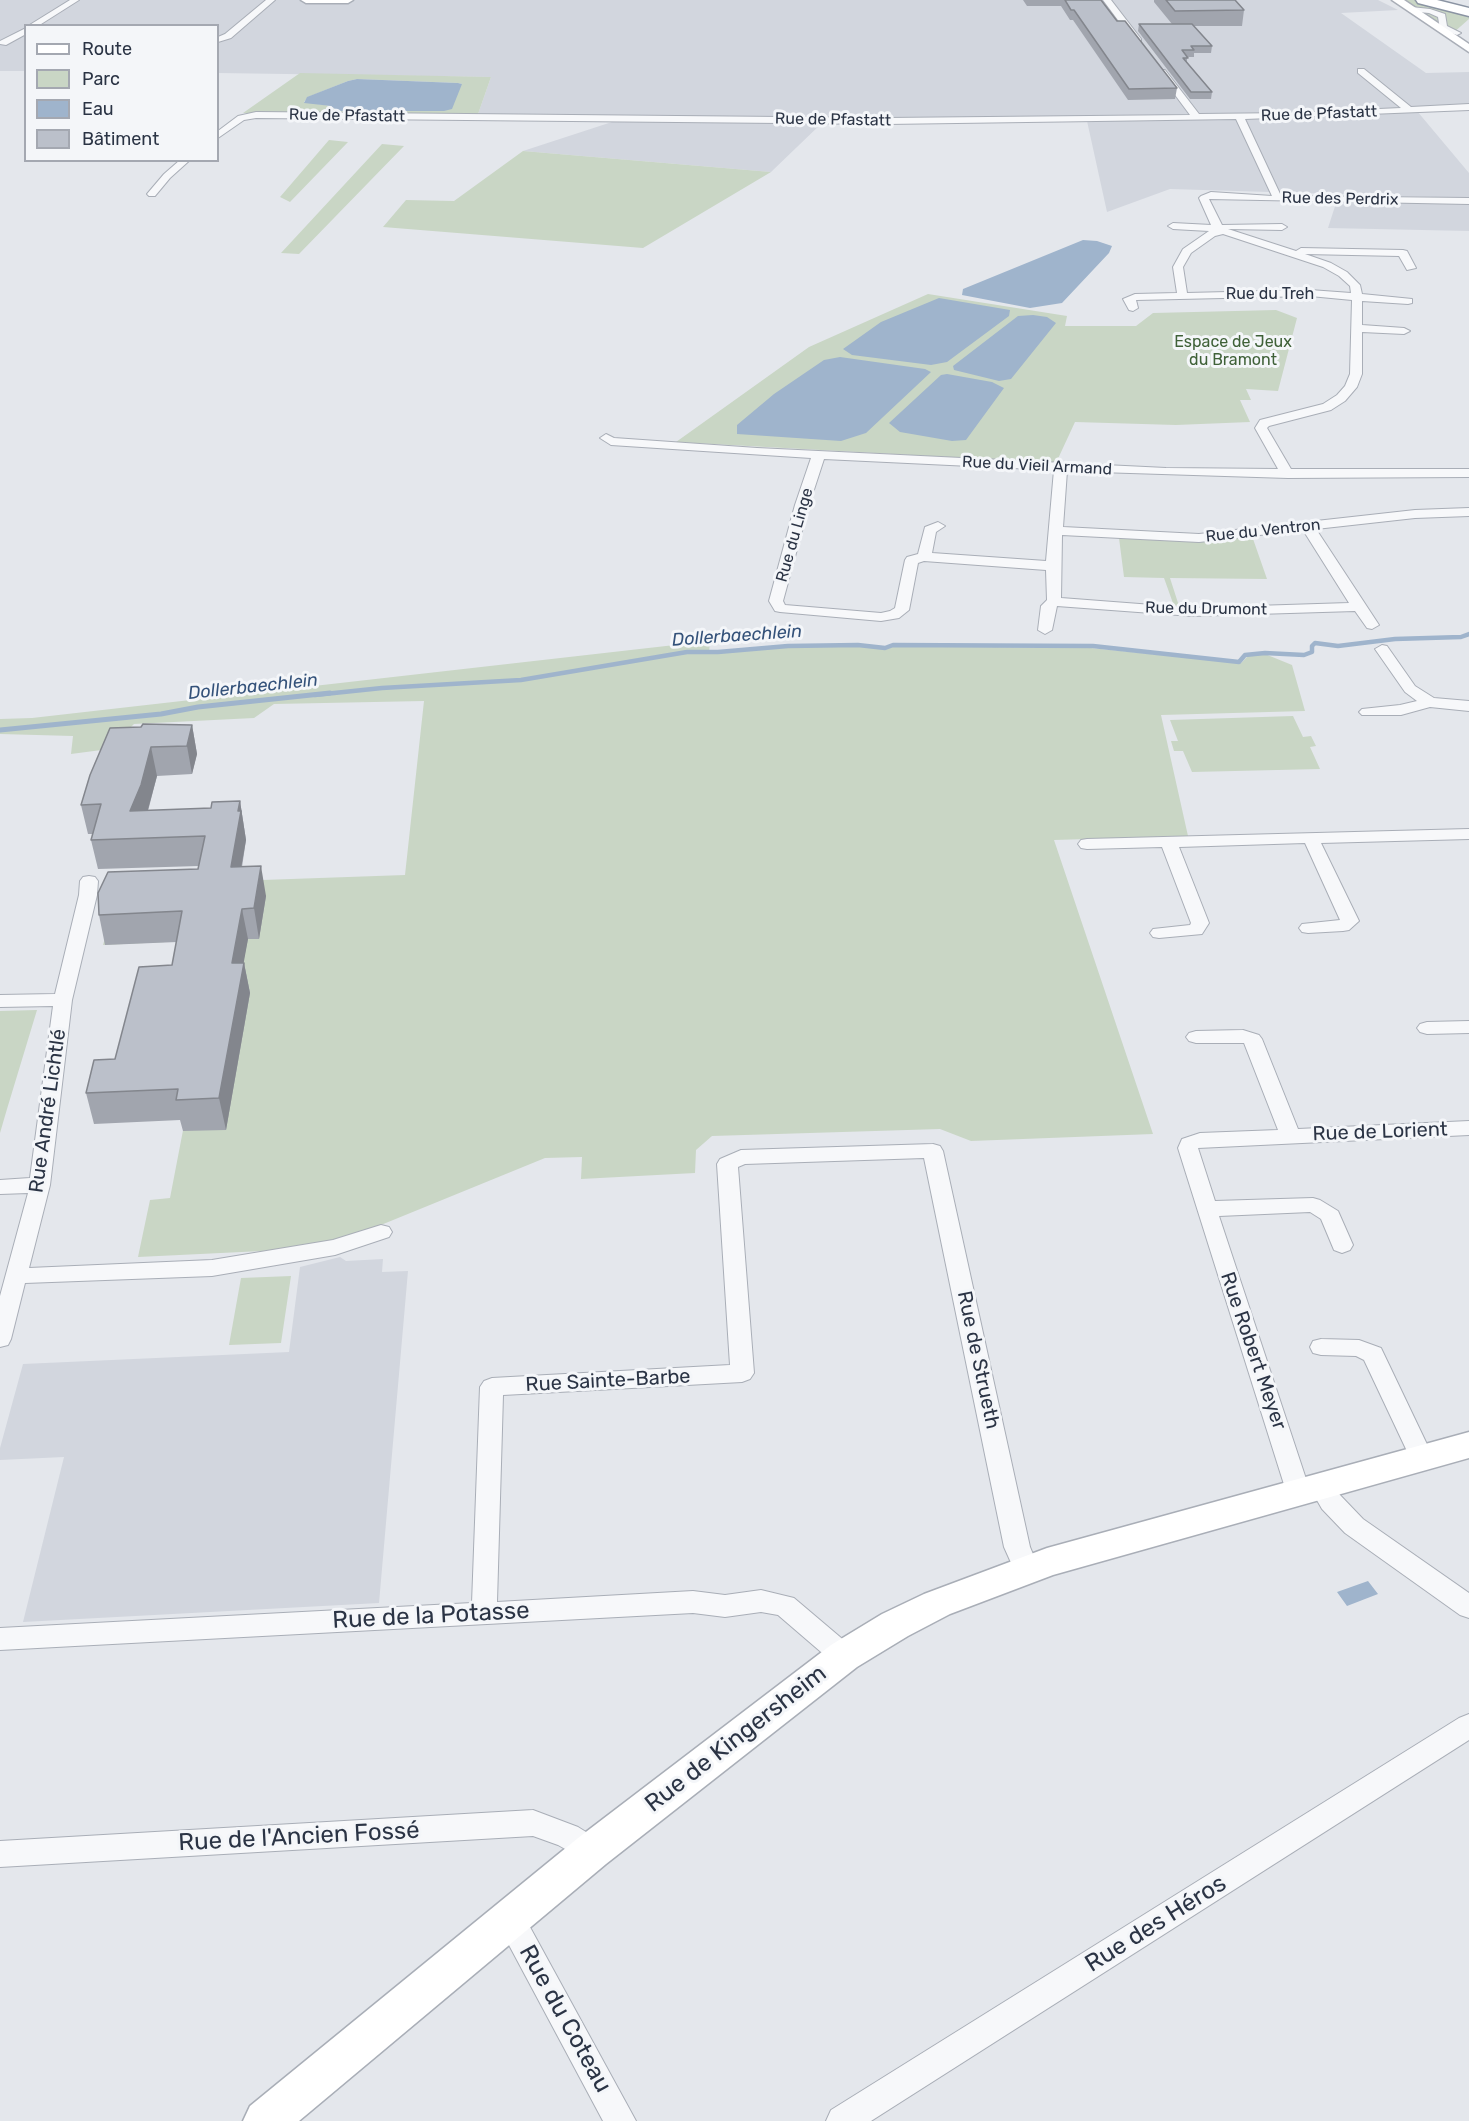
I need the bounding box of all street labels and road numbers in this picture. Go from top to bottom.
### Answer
street label: Rue de Pfastatt [1261,102,1377,126]
street label: Rue de Pfastatt [289,105,405,127]
street label: Rue de Pfastatt [775,109,891,131]
street label: Rue des Perdrix [1282,188,1398,210]
street label: Rue du Treh [1226,284,1314,304]
street label: Rue du Vieil Armand [962,452,1112,480]
street label: Rue du Linge [772,486,818,584]
street label: Rue du Ventron [1205,515,1321,547]
street label: Rue du Drumont [1145,598,1267,620]
street label: Rue André Lichtlé [25,1028,71,1194]
street label: Rue de Lorient [1312,1118,1448,1146]
street label: Rue Robert Meyer [1215,1269,1291,1433]
street label: Rue de Strueth [952,1289,1004,1431]
street label: Rue Sainte-Barbe [525,1365,691,1397]
street label: Rue de la Potasse [332,1596,530,1636]
street label: Rue de Kingersheim [640,1659,832,1819]
street label: Rue de l'Ancien Fossé [178,1816,420,1858]
street label: Rue des Héros [1080,1869,1232,1979]
street label: Rue du Coteau [513,1940,617,2098]

